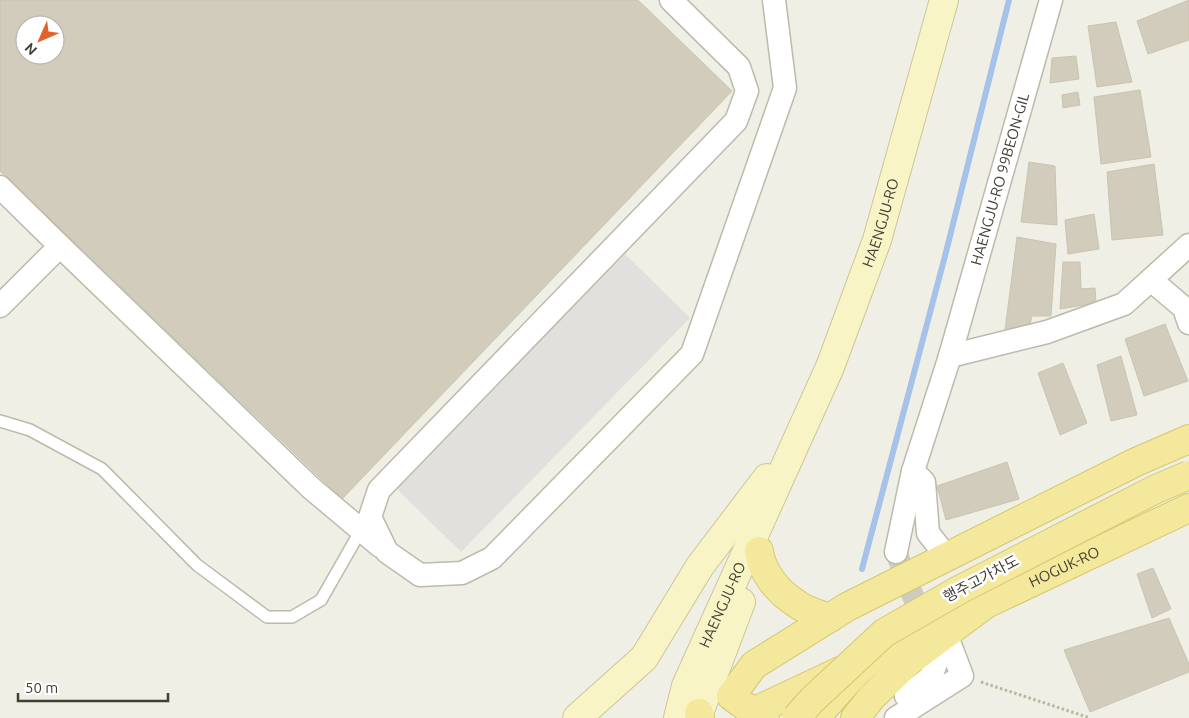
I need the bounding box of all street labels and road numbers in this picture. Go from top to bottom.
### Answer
street label: HAENGJU-RO 99BEON-GIL [967,90,1032,267]
street label: HAENGJU-RO [859,176,902,270]
street label: HOGUK-RO [1026,543,1102,591]
street label: 행주고가차도 [940,552,1021,606]
street label: HAENGJU-RO [695,559,749,650]

